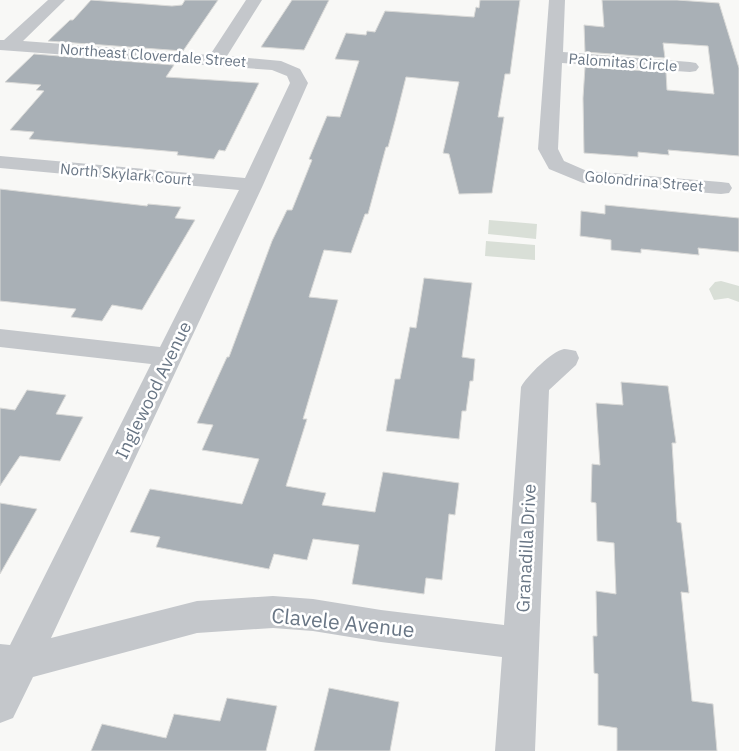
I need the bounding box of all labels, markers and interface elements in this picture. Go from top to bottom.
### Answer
street label: Northeast Cloverdale Street [59,39,247,71]
street label: Palomitas Circle [568,49,678,75]
street label: North Skylark Court [59,159,193,189]
street label: Golondrina Street [584,166,704,196]
street label: Inglewood Avenue [110,317,196,463]
street label: Granadilla Drive [511,483,541,613]
street label: Clavele Avenue [270,601,416,643]

